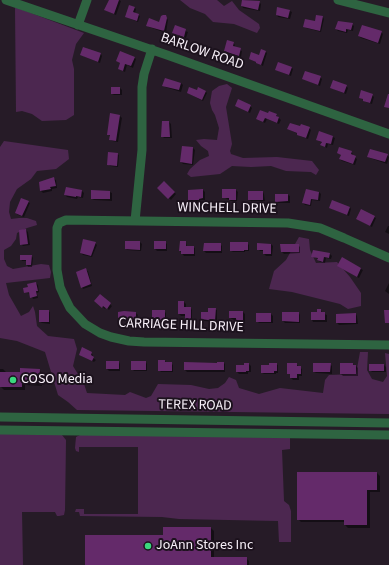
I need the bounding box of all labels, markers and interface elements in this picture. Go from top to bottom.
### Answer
street label: BARLOW ROAD [158,30,246,74]
street label: WINCHELL DRIVE [177,200,277,218]
street label: CARRIAGE HILL DRIVE [118,315,244,337]
place label: COSO Media [21,372,93,388]
marker: COSO Media [8,375,18,385]
street label: TEREX ROAD [158,397,232,415]
place label: JoAnn Stores Inc [156,538,253,554]
marker: JoAnn Stores Inc [143,541,153,551]

